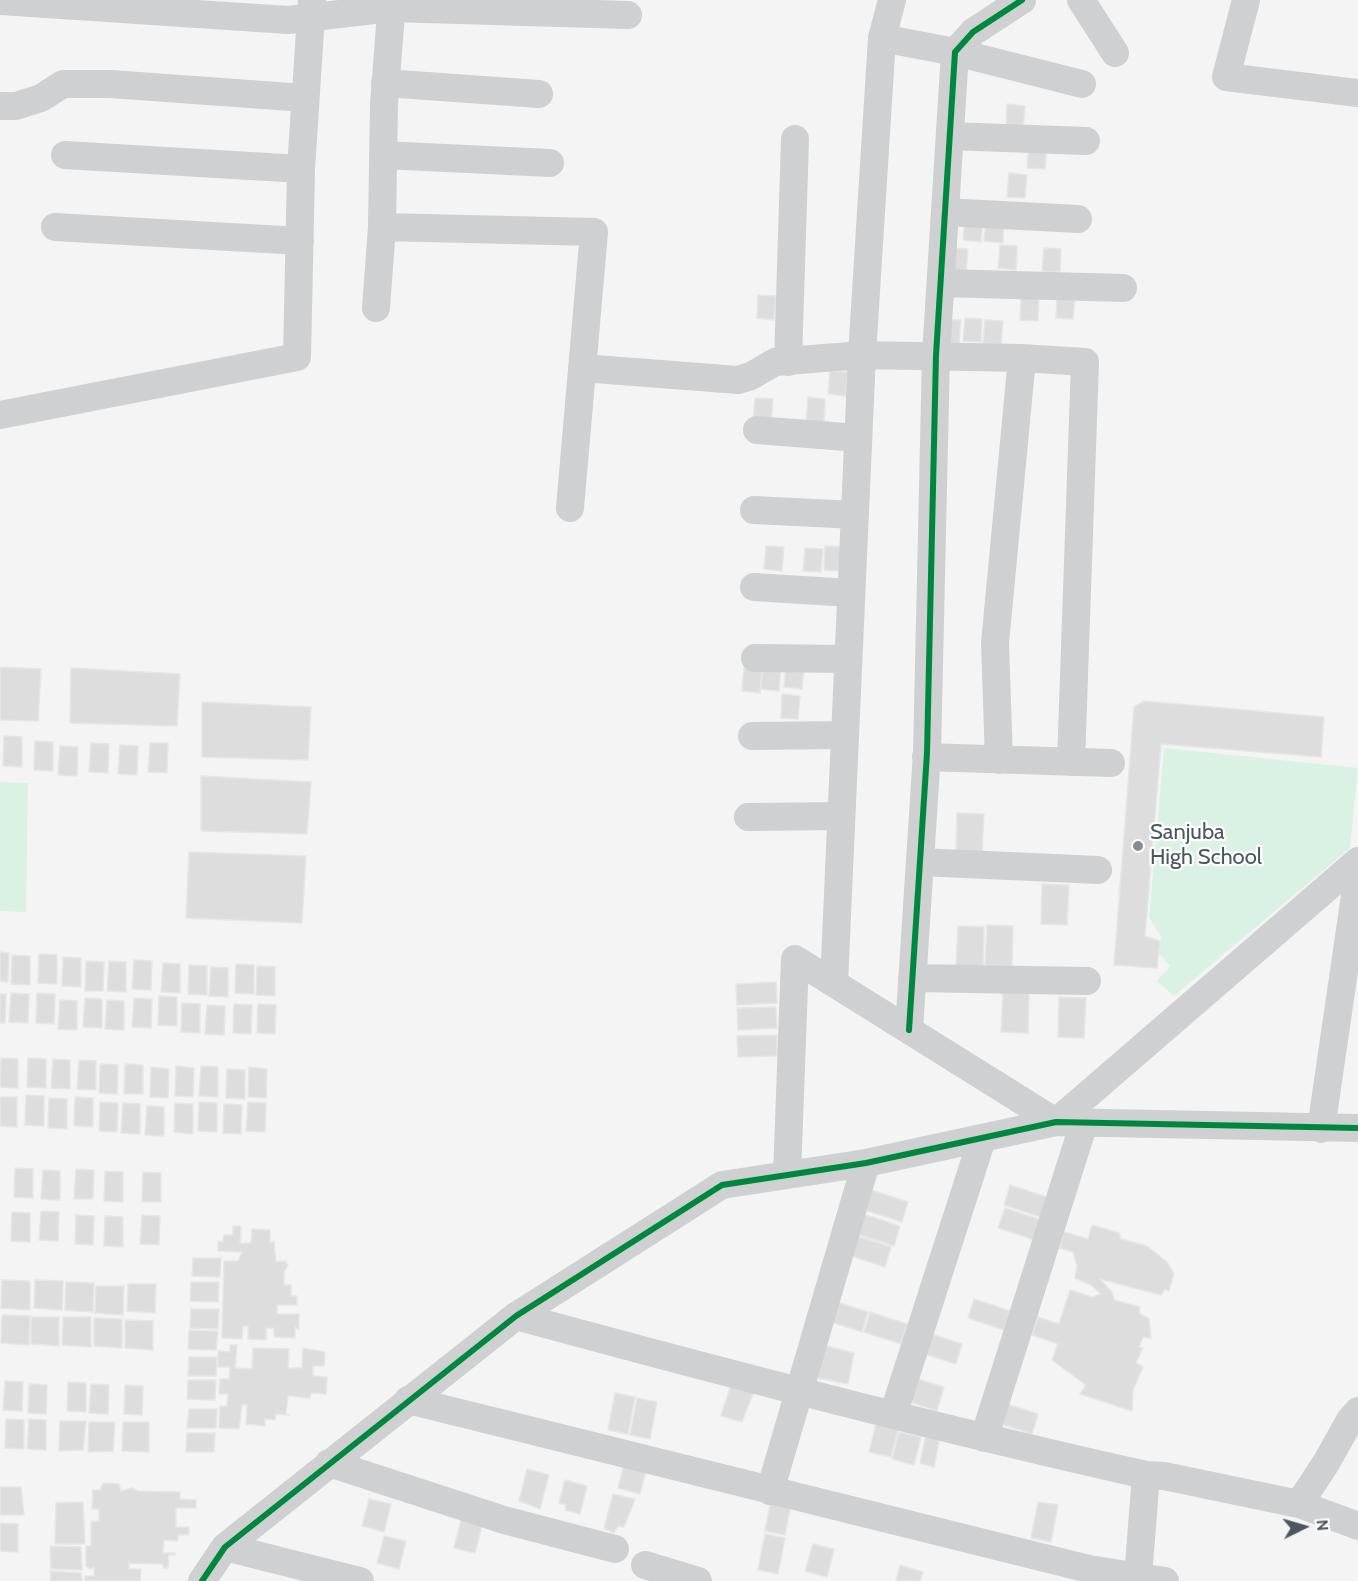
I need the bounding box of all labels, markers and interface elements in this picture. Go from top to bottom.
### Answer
place label: Sanjuba High School [1150,820,1262,872]
marker: Sanjuba High School [1131,839,1145,853]
north arrow [1274,1497,1334,1557]
text: N [1312,1519,1332,1532]

